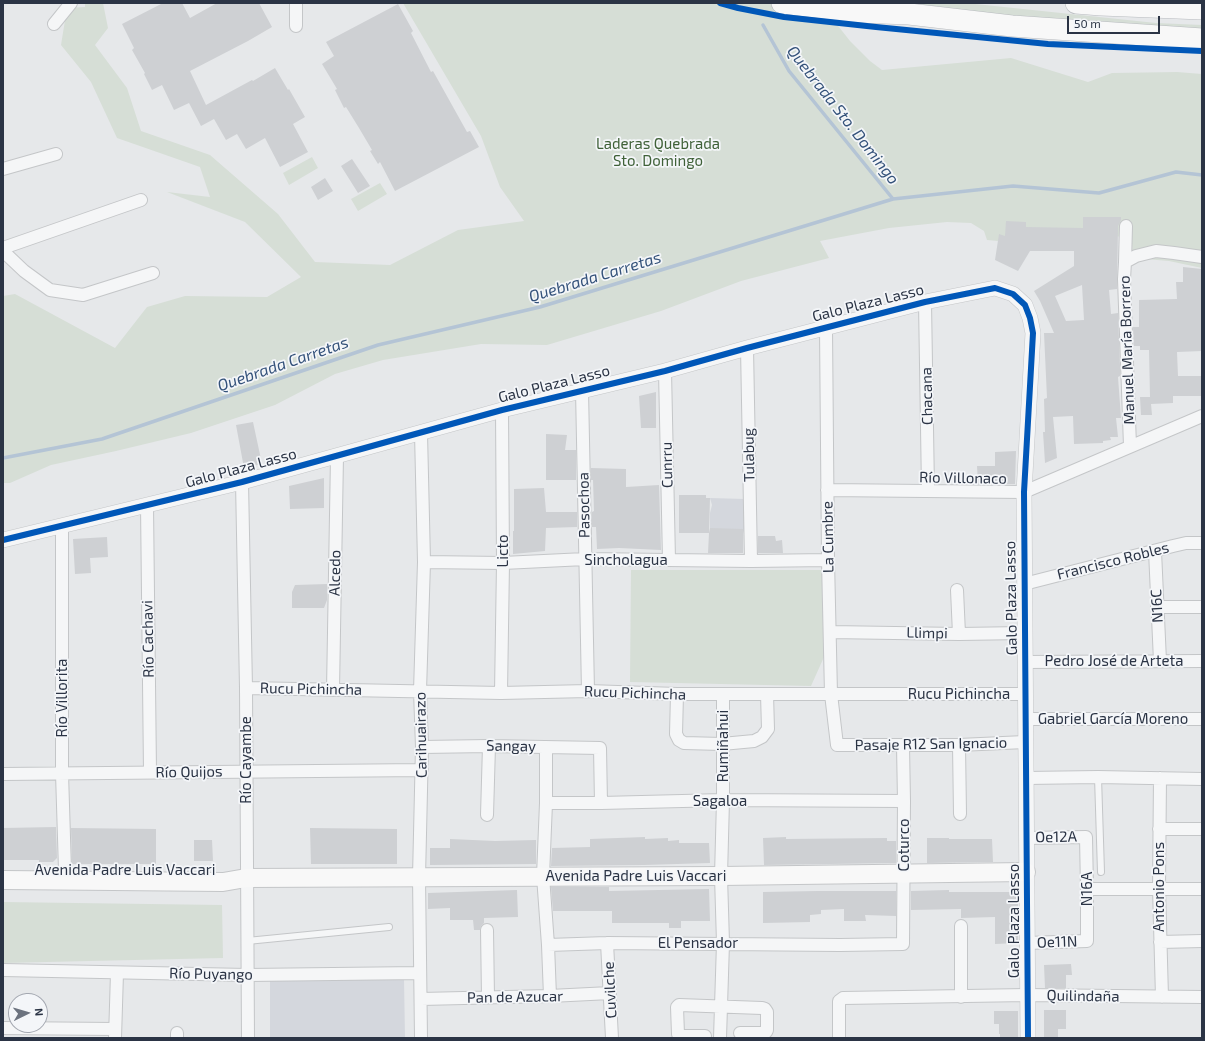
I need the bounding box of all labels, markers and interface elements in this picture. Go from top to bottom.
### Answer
scale bar [1069,8,1162,34]
text: 50 m [1074,16,1101,30]
water label: Quebrada Sto. Domingo [783,42,903,188]
park label: Laderas Quebrada Sto. Domingo [596,135,720,170]
water label: Quebrada Carretas [526,248,664,306]
street label: Manuel María Borrero [1115,275,1139,425]
street label: Galo Plaza Lasso [810,280,926,326]
water label: Quebrada Carretas [215,333,351,395]
street label: Galo Plaza Lasso [496,361,612,407]
street label: Chacana [917,367,937,425]
street label: Tulabug [740,428,758,482]
street label: Cunrru [658,442,676,488]
street label: Galo Plaza Lasso [183,444,299,492]
street label: Río Villonaco [919,468,1007,488]
street label: Pasochoa [574,472,594,538]
street label: La Cumbre [818,501,838,573]
street label: Licto [494,535,512,567]
street label: Francisco Robles [1055,538,1171,584]
street label: Galo Plaza Lasso [1001,541,1021,655]
street label: Alcedo [326,550,344,596]
street label: Sincholagua [584,551,668,569]
street label: N16C [1147,589,1167,623]
street label: Río Cachavi [138,600,158,678]
street label: Llimpi [906,624,948,642]
street label: Pedro José de Arteta [1045,652,1183,670]
street label: Río Villorita [53,659,71,737]
street label: Rucu Pichincha [260,679,362,699]
street label: Rucu Pichincha [584,682,686,704]
street label: Rucu Pichincha [908,685,1010,703]
street label: Carihuairazo [411,692,431,778]
street label: Rumiñahui [714,710,732,782]
street label: Gabriel García Moreno [1038,710,1188,728]
street label: Río Cayambe [237,716,255,804]
street label: Pasaje R12 San Ignacio [855,734,1007,754]
street label: Sangay [486,737,536,755]
street label: Río Quijos [155,762,223,782]
street label: Sagaloa [693,792,747,810]
street label: Coturco [895,819,913,871]
street label: Oe12A [1035,828,1077,846]
street label: Antonio Pons [1150,842,1168,932]
street label: Avenida Padre Luis Vaccari [35,861,215,879]
street label: Galo Plaza Lasso [1005,864,1023,978]
street label: Avenida Padre Luis Vaccari [546,867,726,885]
street label: N16A [1078,872,1096,906]
street label: Oe11N [1036,932,1078,952]
street label: El Pensador [658,934,738,952]
street label: Cuvilche [600,961,620,1019]
street label: Río Puyango [169,964,253,984]
street label: Quilindaña [1046,986,1120,1006]
street label: Pan de Azucar [467,987,563,1007]
north arrow [8,993,48,1033]
text: N [33,1007,46,1017]

